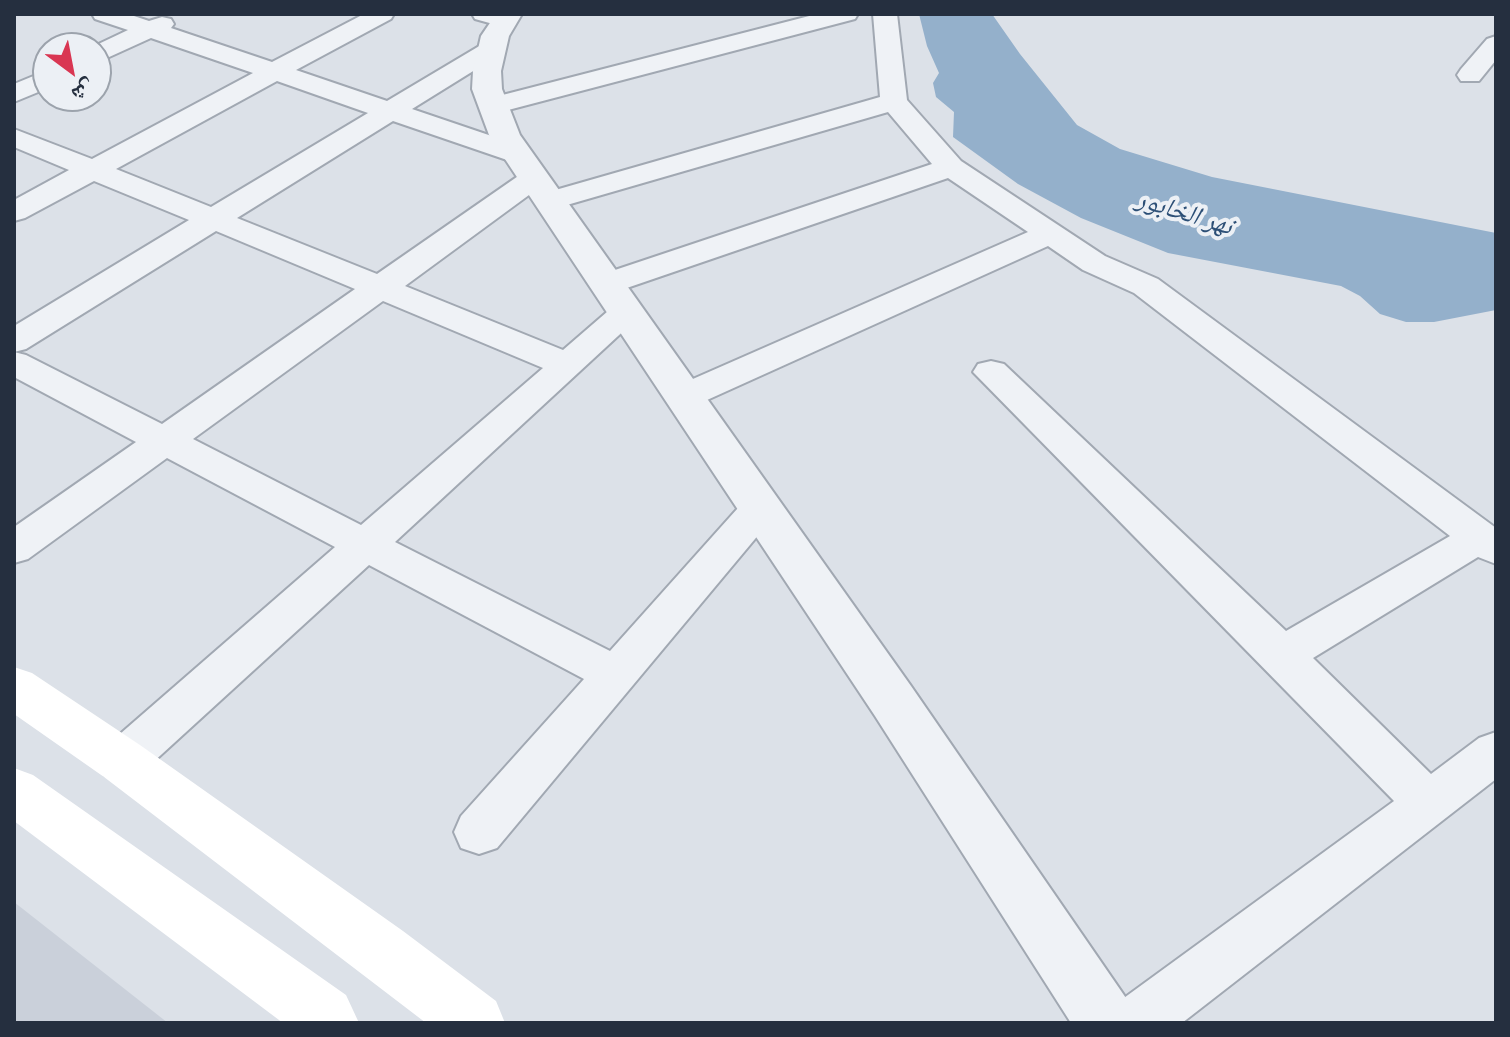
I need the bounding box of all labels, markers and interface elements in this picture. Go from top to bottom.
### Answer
north arrow [32,32,112,112]
text: ش [66,72,102,110]
water label: نهر الخابور [1132,185,1236,243]

